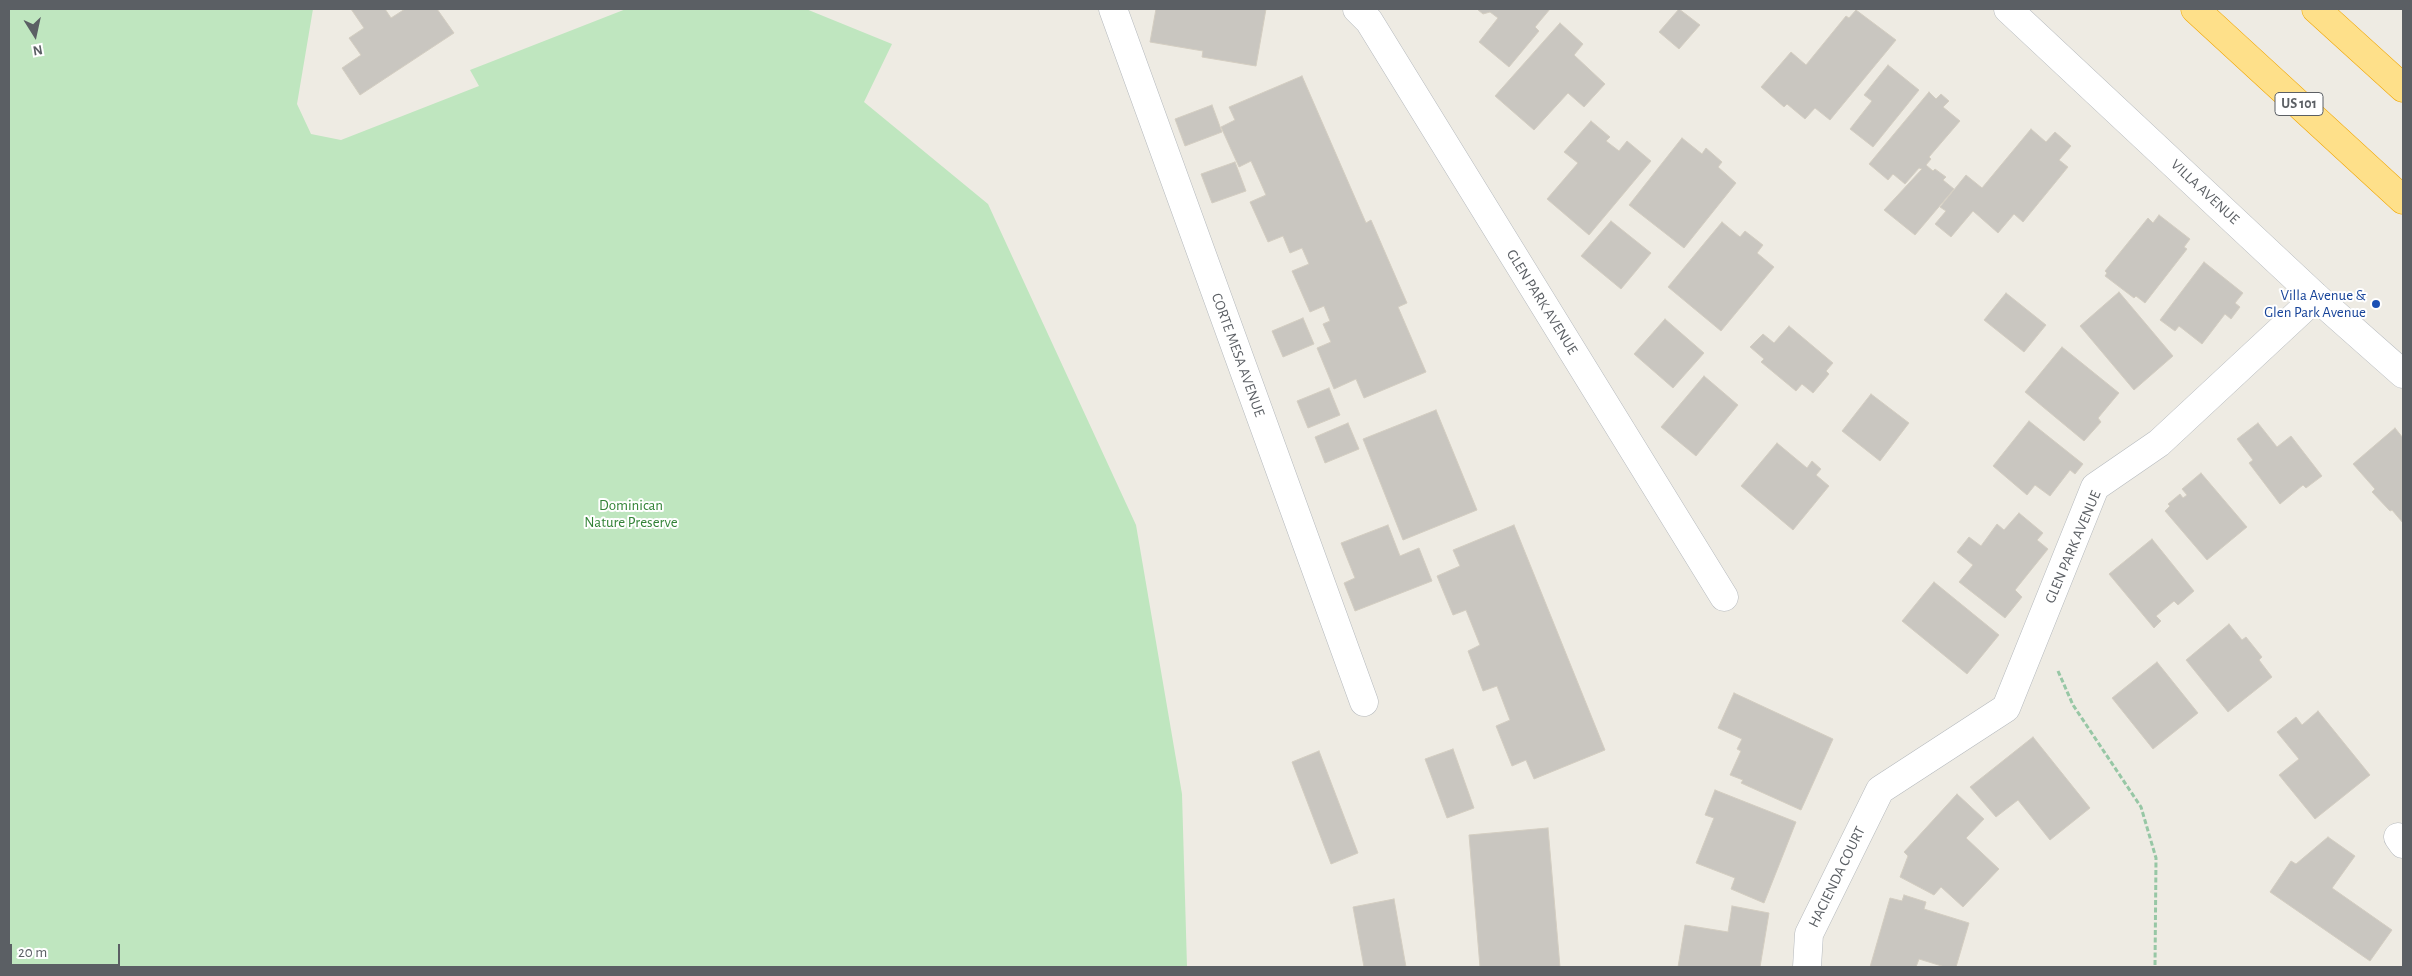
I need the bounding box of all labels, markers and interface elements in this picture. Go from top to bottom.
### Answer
north arrow [10,10,60,60]
text: N [32,42,44,58]
road number: US 101 [2275,92,2323,116]
street label: VILLA AVENUE [2167,156,2243,228]
street label: GLEN PARK AVENUE [1502,246,1582,358]
place label: Villa Avenue & Glen Park Avenue [2264,286,2366,321]
street label: CORTE MESA AVENUE [1207,291,1269,419]
marker: Villa Avenue & Glen Park Avenue [2370,298,2382,310]
street label: GLEN PARK AVENUE [2041,488,2105,606]
park label: Dominican Nature Preserve [584,496,678,531]
street label: HACIENDA COURT [1805,823,1869,931]
scale bar [12,934,122,966]
text: 20 m [18,945,47,960]

